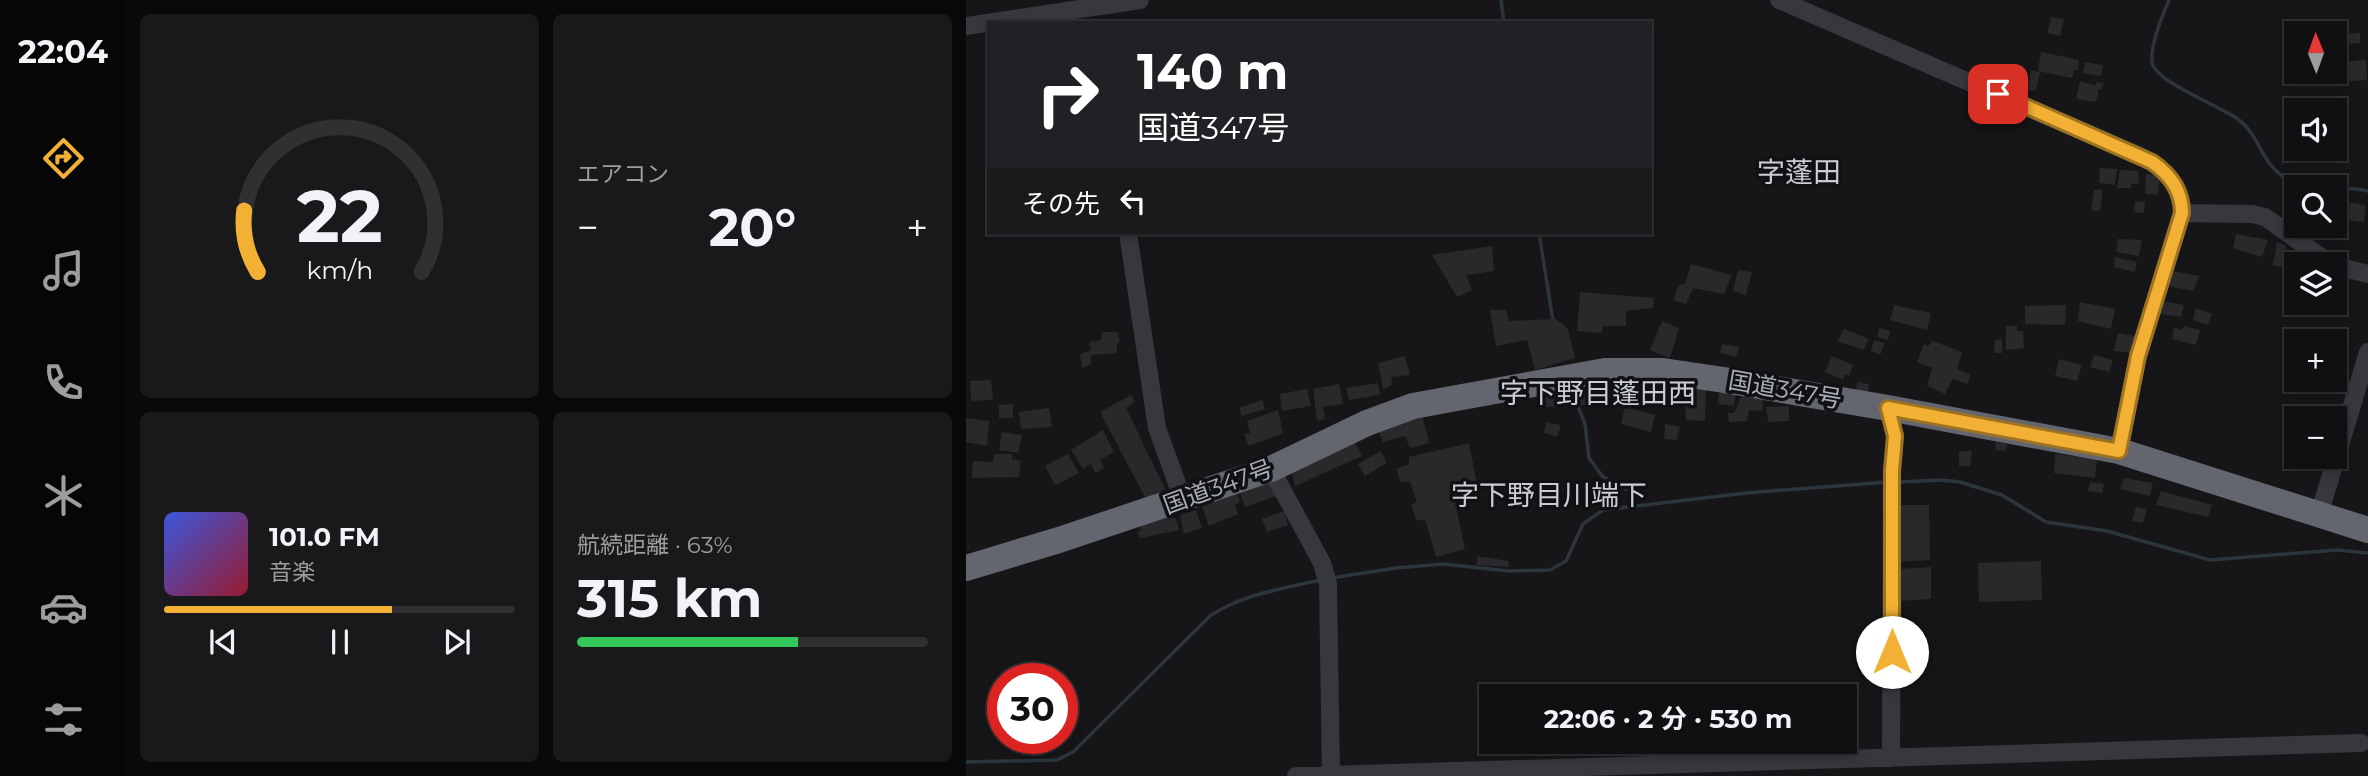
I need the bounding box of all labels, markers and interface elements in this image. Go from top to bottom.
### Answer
north arrow [2284,21,2347,84]
map controls [2284,21,2347,469]
text: 22:04 [18,32,108,71]
text: 140 m [1137,42,1289,101]
icon: right [1022,49,1113,140]
pin [1968,64,2028,124]
icon: arrive [1979,75,2017,113]
button: sound [2284,98,2347,161]
text: 国道347号 [1137,108,1289,147]
icon: directions [39,134,88,183]
district label: 字蓬田 [1757,155,1841,189]
text: エアコン [577,160,669,188]
text: 22 [297,172,382,260]
button: search [2284,175,2347,238]
icon: left [1114,182,1152,220]
text: その先 [1022,188,1100,220]
text: 20° [709,196,796,259]
text: − [577,204,599,251]
text: + [906,204,928,251]
icon: music [39,246,88,295]
button: layers [2284,252,2347,315]
text: km/h [306,255,373,285]
button: + [2284,329,2347,392]
icon: phone [39,358,88,407]
street label: 国道347号 [1726,365,1844,414]
district label: 字下野目蓬田西 [1500,376,1696,410]
button: − [2284,406,2347,469]
street label: 国道347号 [1159,453,1277,520]
icon: climate [39,471,88,520]
district label: 字下野目川端下 [1451,478,1647,512]
text: 101.0 FM [269,521,380,553]
text: 航続距離 · 63% [577,531,733,559]
text: 音楽 [269,558,315,586]
text: 315 km [577,567,762,630]
icon: car [39,583,88,632]
position arrow [1855,615,1929,689]
icon: previous [204,623,242,661]
icon: pause [321,623,359,661]
icon: next [438,623,476,661]
speed limit sign: 30 [987,663,1078,754]
icon: filters [39,695,88,744]
text: 22:06 · 2 分 · 530 m [1544,703,1792,735]

